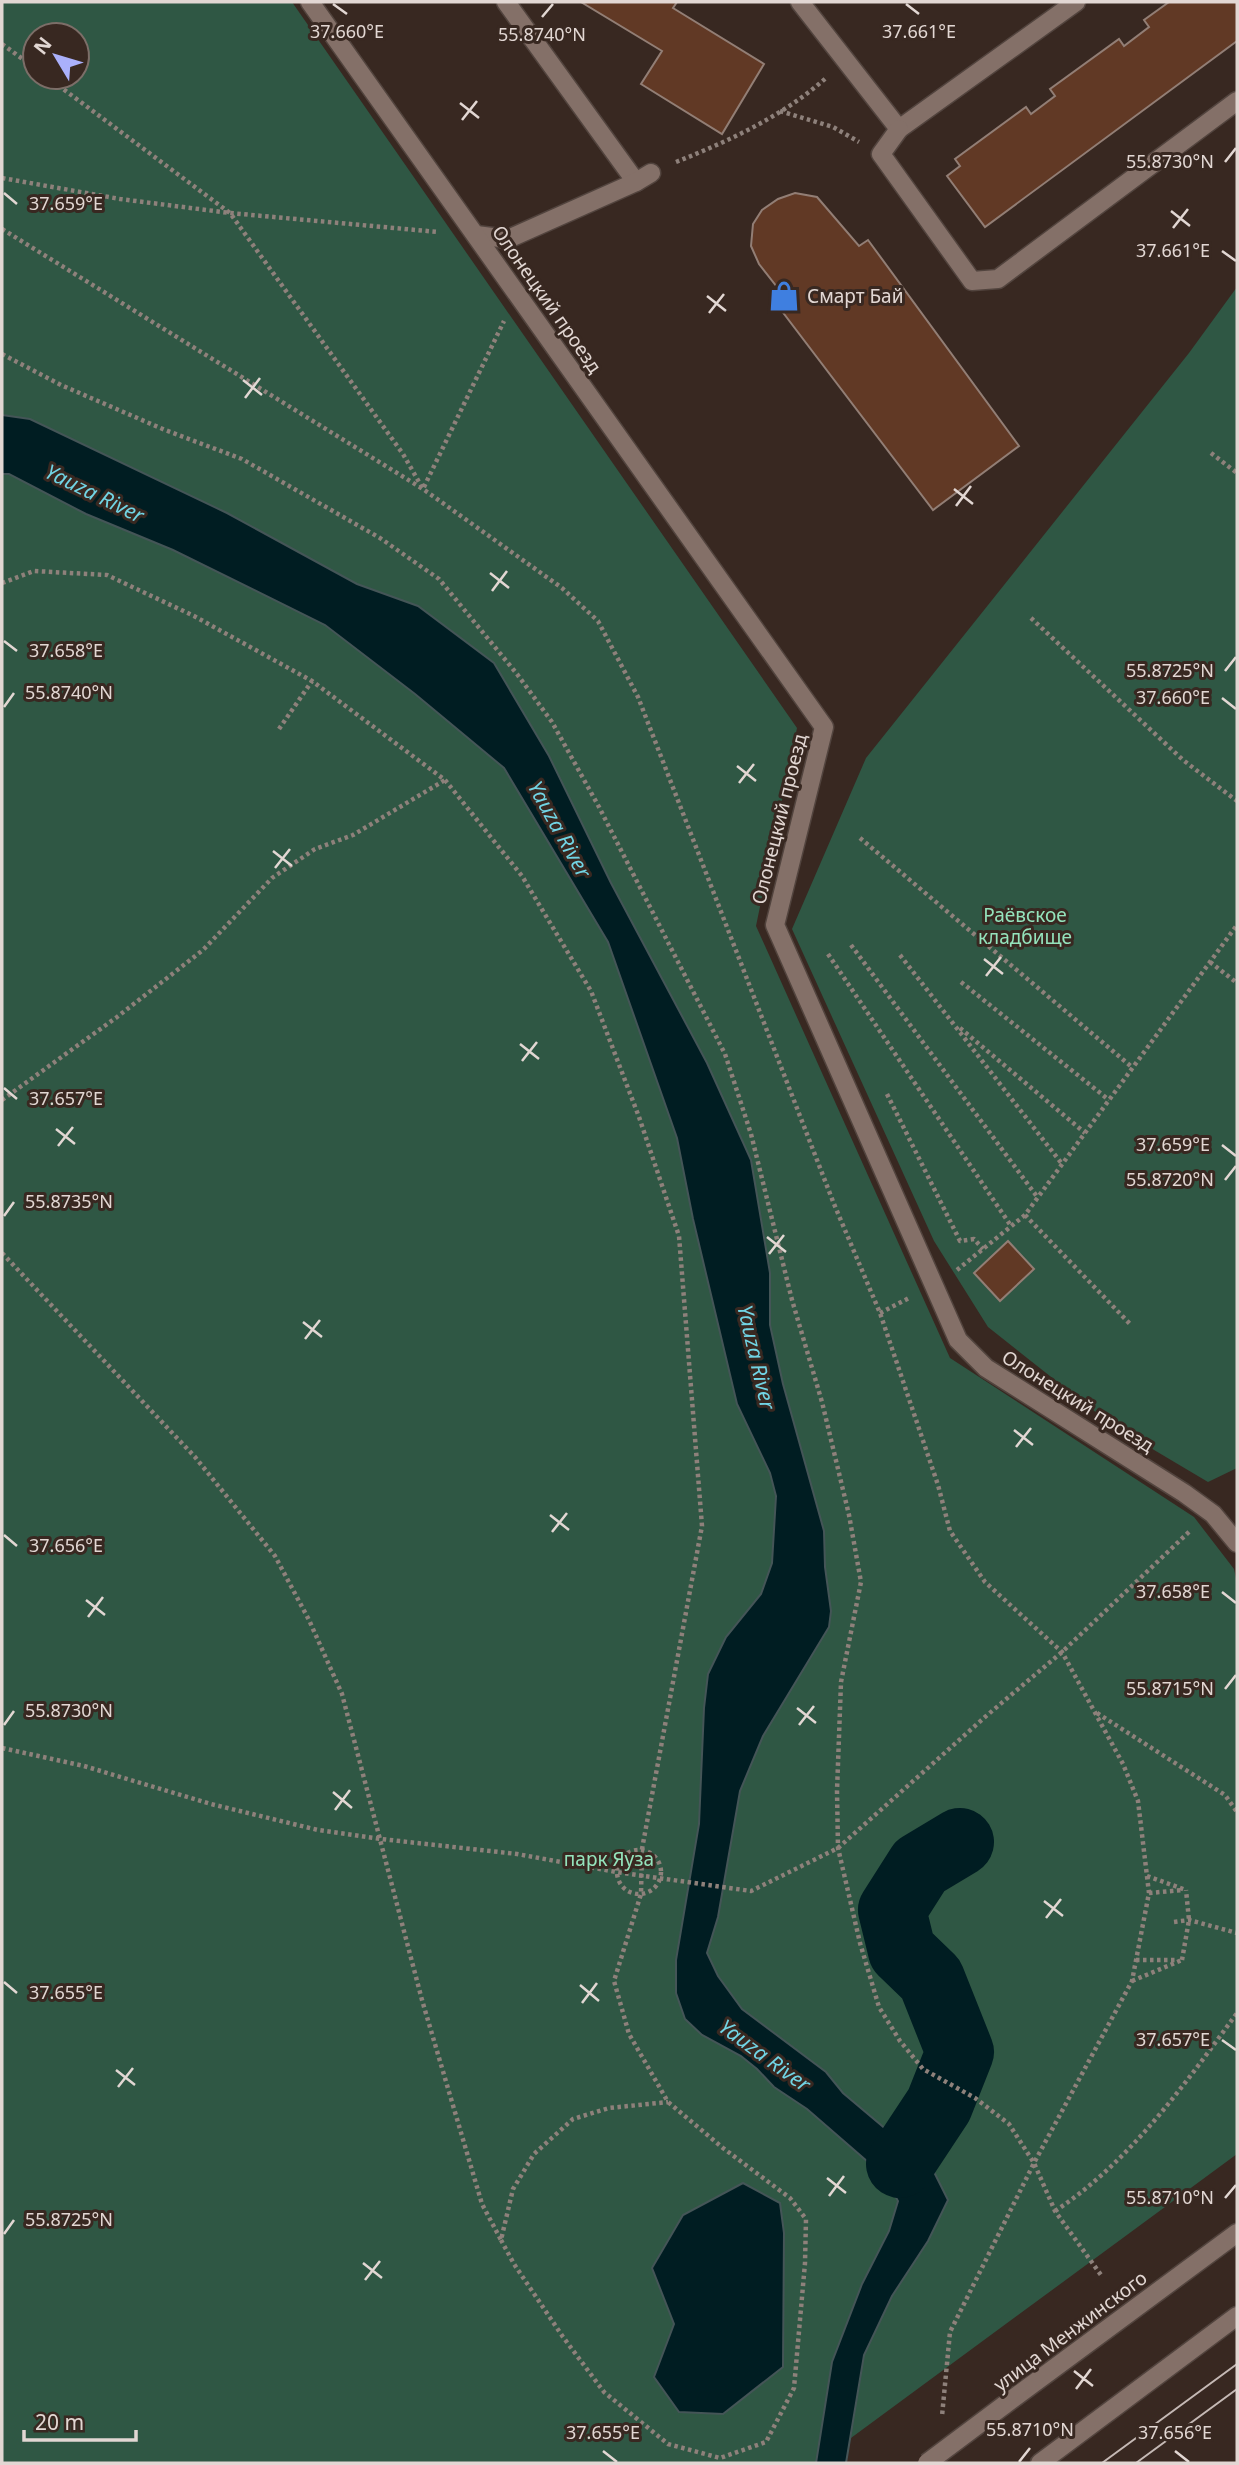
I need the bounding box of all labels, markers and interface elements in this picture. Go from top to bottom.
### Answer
text: 37.660°E [310,19,384,43]
text: 37.661°E [882,19,956,43]
north arrow [21,21,91,91]
text: 55.8740°N [498,22,586,46]
text: N [28,31,58,60]
text: 55.8730°N [1126,149,1214,173]
text: 37.659°E [29,191,103,215]
street label: Олонецкий проезд [486,220,608,378]
text: 37.661°E [1136,238,1210,262]
shop icon: Смарт Бай [767,279,801,313]
place label: Смарт Бай [807,283,903,309]
water label: Yauza River [41,457,150,530]
text: 37.658°E [29,638,103,662]
text: 55.8725°N [1126,658,1214,682]
text: 55.8740°N [25,680,113,704]
text: 37.660°E [1136,685,1210,709]
street label: Олонецкий проезд [745,731,813,907]
water label: Yauza River [522,776,599,884]
park label: Раёвское кладбище [978,902,1072,950]
text: 37.657°E [29,1086,103,1110]
text: 37.659°E [1136,1132,1210,1156]
text: 55.8720°N [1126,1167,1214,1191]
text: 55.8735°N [25,1189,113,1213]
water label: Yauza River [731,1302,783,1414]
street label: Олонецкий проезд [997,1344,1159,1459]
text: 37.656°E [29,1533,103,1557]
text: 37.658°E [1136,1579,1210,1603]
text: 55.8715°N [1126,1676,1214,1700]
text: 55.8730°N [25,1698,113,1722]
park label: парк Яуза [564,1846,654,1872]
text: 37.655°E [29,1980,103,2004]
water label: Yauza River [714,2012,818,2099]
text: 37.657°E [1136,2027,1210,2051]
text: 55.8710°N [1126,2185,1214,2209]
text: 55.8725°N [25,2207,113,2231]
street label: улица Менжинского [988,2265,1152,2397]
scale bar [24,2398,136,2442]
text: 20 m [35,2408,84,2436]
text: 55.8710°N [986,2417,1074,2441]
text: 37.655°E [566,2420,640,2444]
text: 37.656°E [1138,2420,1212,2444]

